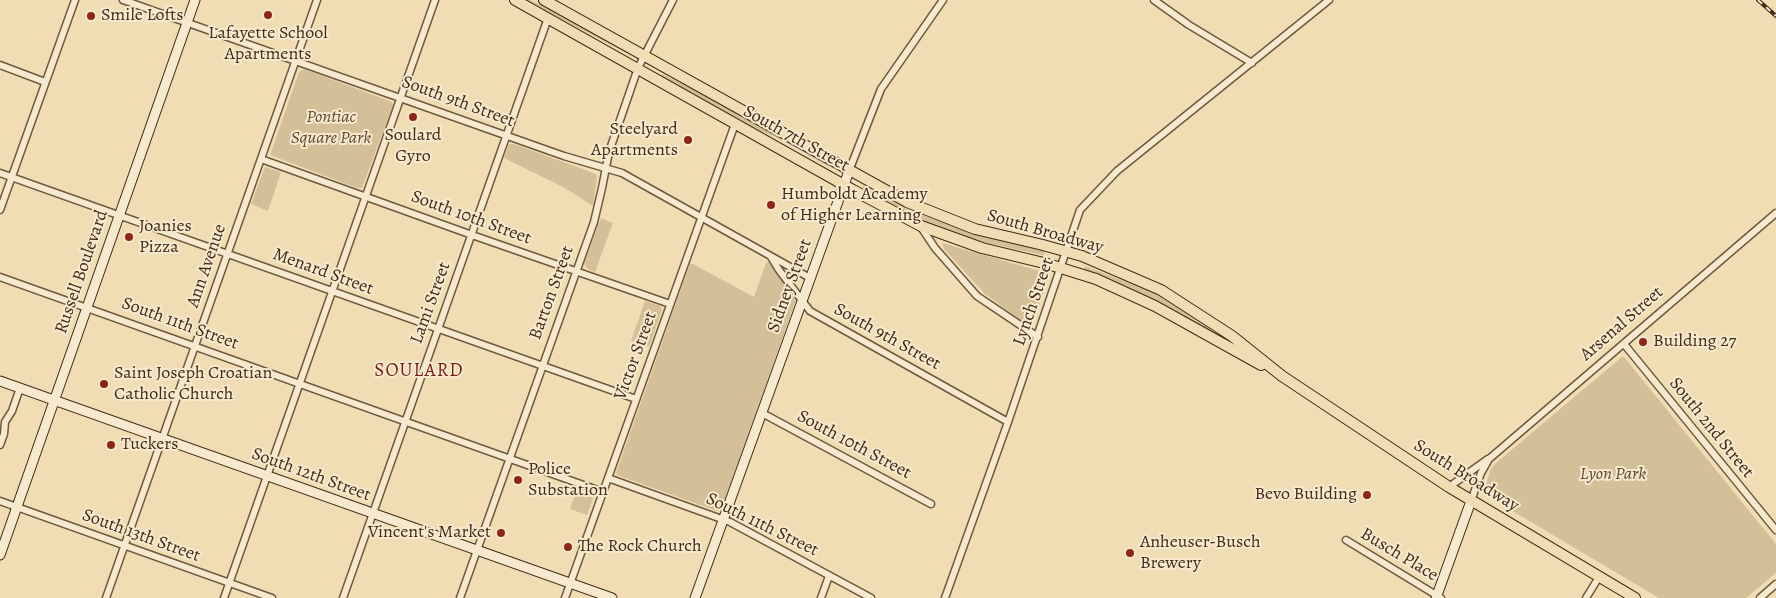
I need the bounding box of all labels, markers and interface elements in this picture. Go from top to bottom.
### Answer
place label: Smile Lofts [101,5,183,27]
marker: Lafayette School Apartments [262,9,274,21]
marker: Smile Lofts [85,10,97,22]
place label: Lafayette School Apartments [208,23,328,66]
street label: South 9th Street [399,72,517,132]
street label: South 7th Street [739,101,853,177]
park label: Pontiac Square Park [291,107,371,150]
marker: Soulard Gyro [407,111,419,123]
place label: Steelyard Apartments [591,119,678,162]
place label: Soulard Gyro [384,125,442,168]
marker: Steelyard Apartments [682,134,694,146]
place label: Humboldt Academy of Higher Learning [781,184,927,226]
street label: South 10th Street [408,186,534,250]
marker: Humboldt Academy of Higher Learning [765,199,777,211]
street label: South Broadway [984,205,1106,259]
street label: Russell Boulevard [51,207,113,337]
place label: Joanies Pizza [139,216,192,258]
street label: Ann Avenue [183,221,231,311]
marker: Joanies Pizza [123,231,135,243]
street label: Sidney Street [763,236,817,336]
street label: Barton Street [525,243,579,343]
street label: Menard Street [270,244,376,300]
street label: Lynch Street [1009,255,1059,349]
street label: Lami Street [406,259,456,347]
street label: Arsenal Street [1576,282,1668,366]
street label: South 11th Street [119,293,241,355]
street label: South 9th Street [830,299,944,375]
street label: Victor Street [610,309,662,403]
place label: Building 27 [1653,331,1736,353]
marker: Building 27 [1637,336,1649,348]
district label: SOULARD [373,360,465,382]
place label: Saint Joseph Croatian Catholic Church [114,363,272,406]
street label: South 2nd Street [1664,373,1758,483]
marker: Saint Joseph Croatian Catholic Church [98,378,110,390]
street label: South 10th Street [793,406,915,484]
place label: Tuckers [121,434,178,456]
street label: South Broadway [1409,435,1523,517]
marker: Tuckers [105,439,117,451]
street label: South 12th Street [249,443,373,507]
place label: Police Substation [528,459,608,502]
park label: Lyon Park [1580,464,1646,486]
marker: Police Substation [512,474,524,486]
place label: Bevo Building [1255,484,1357,506]
street label: South 11th Street [702,488,822,562]
marker: Bevo Building [1361,489,1373,501]
street label: South 13th Street [79,505,203,567]
place label: Vincent's Market [368,522,491,544]
street label: Busch Place [1356,523,1442,587]
marker: Vincent's Market [495,527,507,539]
place label: Anheuser-Busch Brewery [1140,532,1261,574]
place label: The Rock Church [578,536,702,558]
marker: The Rock Church [562,541,574,553]
marker: Anheuser-Busch Brewery [1124,547,1136,559]

